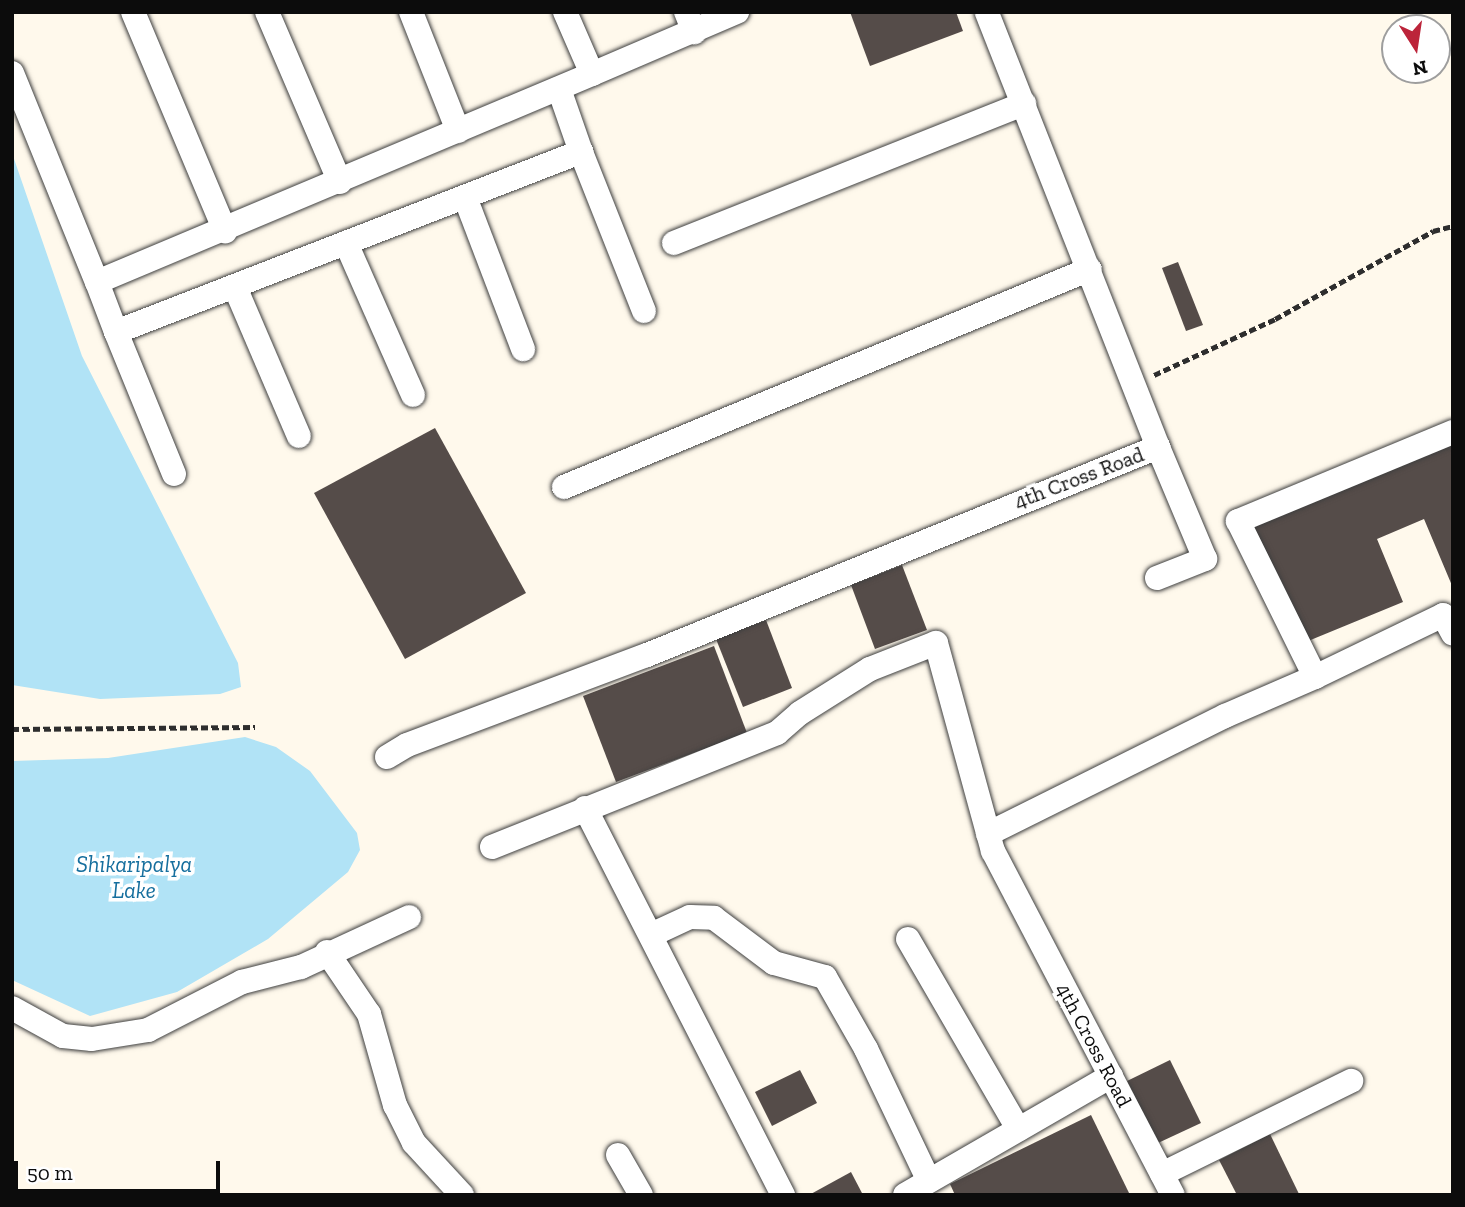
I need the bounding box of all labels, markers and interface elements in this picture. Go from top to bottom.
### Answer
north arrow [1381,14,1451,84]
text: N [1411,55,1430,81]
street label: 4th Cross Road [1010,442,1148,514]
water label: Shikaripalya Lake [76,850,192,904]
street label: 4th Cross Road [1051,979,1137,1111]
scale bar [18,1148,224,1192]
text: 50 m [27,1160,73,1185]

